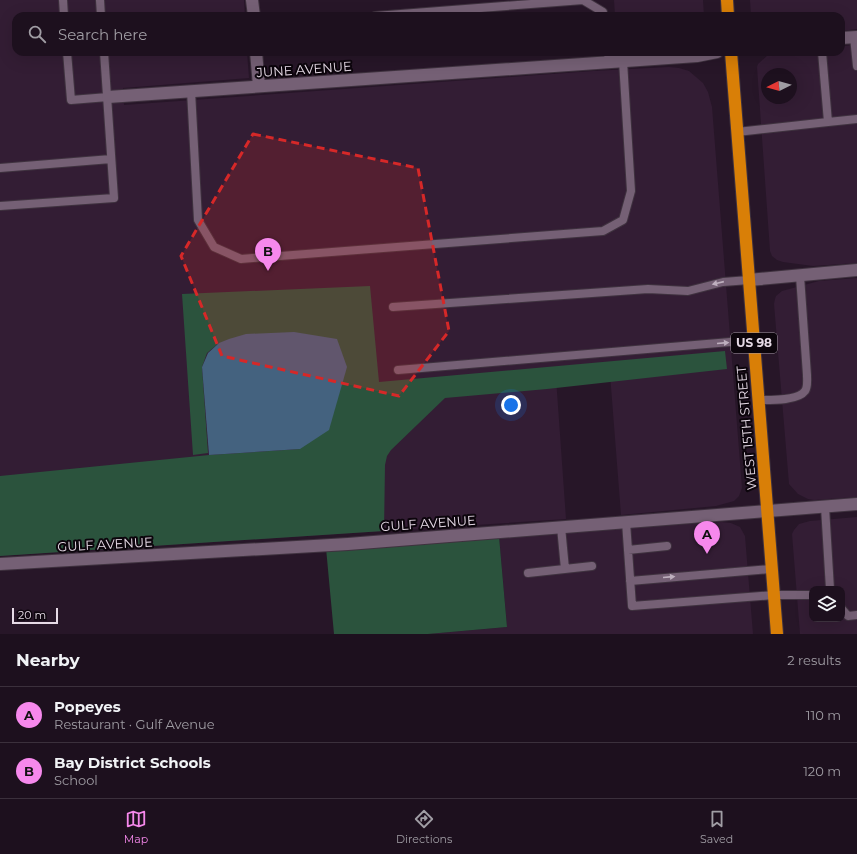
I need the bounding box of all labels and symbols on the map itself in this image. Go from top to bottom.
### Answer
street label: JUNE AVENUE [255,58,352,80]
north arrow [761,68,797,104]
pin: B [255,238,281,271]
one-way arrow [712,281,724,287]
road number: US 98 [731,333,777,353]
one-way arrow [717,339,729,346]
street label: WEST 15TH STREET [733,365,759,491]
your location [501,395,521,415]
street label: GULF AVENUE [380,512,476,534]
pin: A [694,521,720,554]
street label: GULF AVENUE [57,534,153,554]
one-way arrow [663,574,675,581]
scale bar [12,606,58,625]

